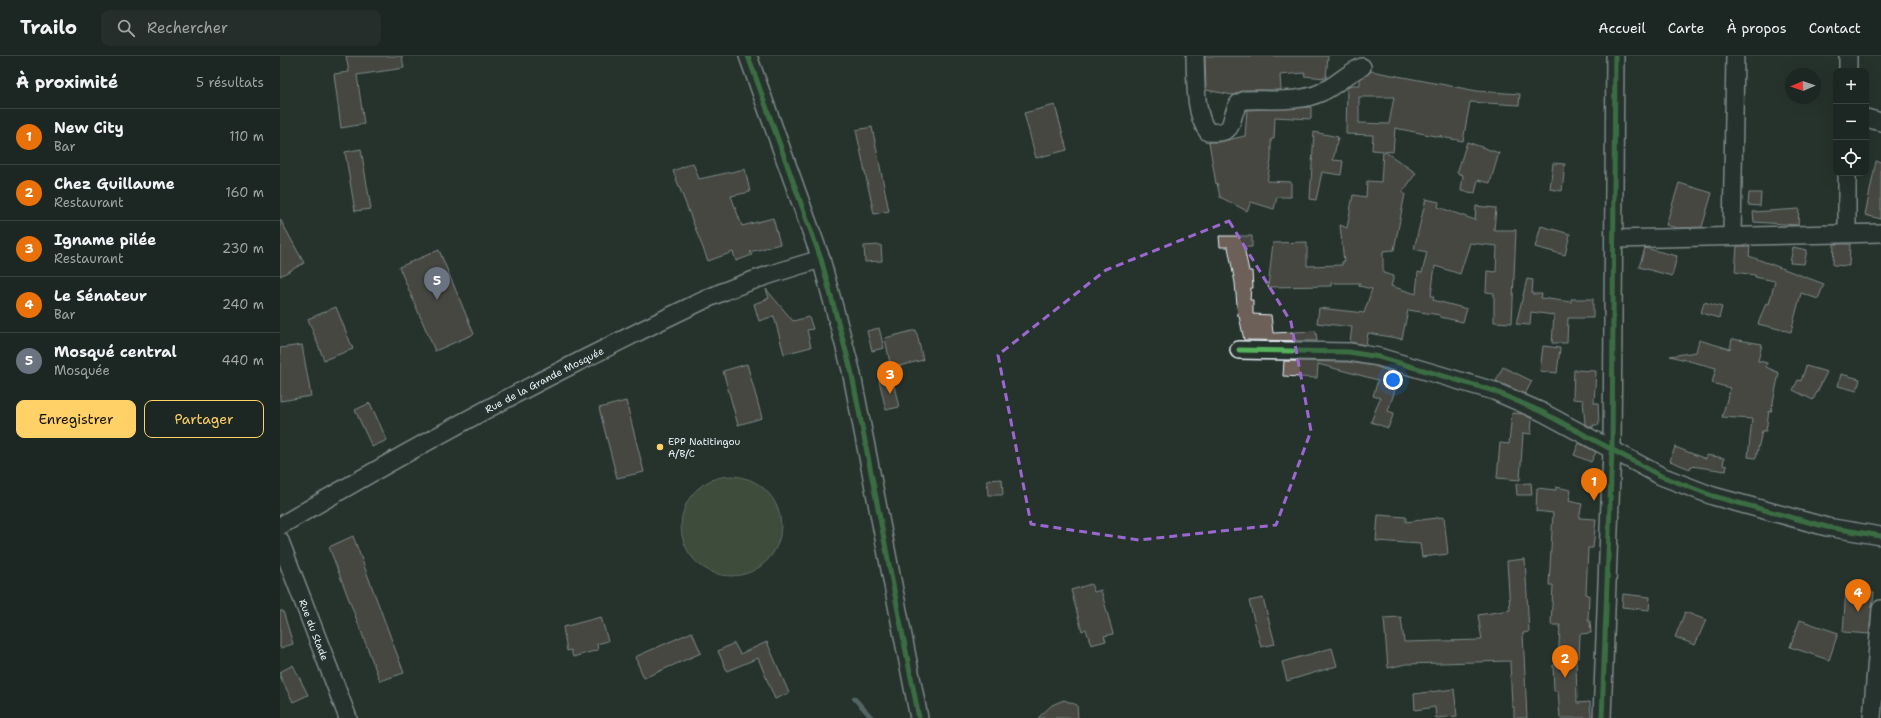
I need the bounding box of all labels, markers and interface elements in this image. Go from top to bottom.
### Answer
search box [101,10,381,46]
text: Trailo [20,15,77,40]
icon: search [115,17,137,39]
text: Rechercher [147,18,228,38]
text: Accueil [1598,19,1646,37]
text: Carte [1668,19,1704,37]
text: À propos [1726,19,1787,37]
text: Contact [1809,19,1861,37]
north arrow [1785,68,1821,104]
map controls [1833,68,1869,176]
button: + [1833,68,1869,104]
text: À proximité [16,71,118,93]
text: 5 résultats [196,74,264,91]
button: − [1833,104,1869,140]
text: New City [54,118,124,138]
text: 1 [26,128,32,145]
text: 110 m [229,128,264,145]
text: Bar [54,138,76,155]
button: locate [1833,140,1869,176]
text: Chez Guillaume [54,174,175,194]
text: 2 [24,184,34,201]
text: 160 m [226,184,264,201]
text: Restaurant [54,194,124,211]
text: Igname pilée [54,230,156,250]
text: 3 [24,240,34,257]
text: 230 m [222,240,264,257]
text: Restaurant [54,250,124,267]
pin: 5 [424,267,450,300]
text: Le Sénateur [54,286,147,306]
text: 4 [24,296,34,313]
text: 240 m [222,296,264,313]
text: Bar [54,306,76,323]
text: Mosqué central [54,342,177,362]
street label: Rue de la Grande Mosquée [483,344,606,416]
text: 5 [25,352,33,369]
text: 440 m [222,352,264,369]
pin: 3 [877,361,903,394]
text: Mosquée [54,362,110,379]
your location [1383,370,1403,390]
button: Enregistrer [16,400,136,438]
button: Partager [144,400,264,438]
place label: EPP Natitingou A/B/C [668,435,741,460]
marker: EPP Natitingou A/B/C [655,442,665,452]
pin: 1 [1581,468,1607,501]
pin: 4 [1845,579,1871,612]
street label: Rue du Stade [296,597,331,663]
pin: 2 [1552,645,1578,678]

